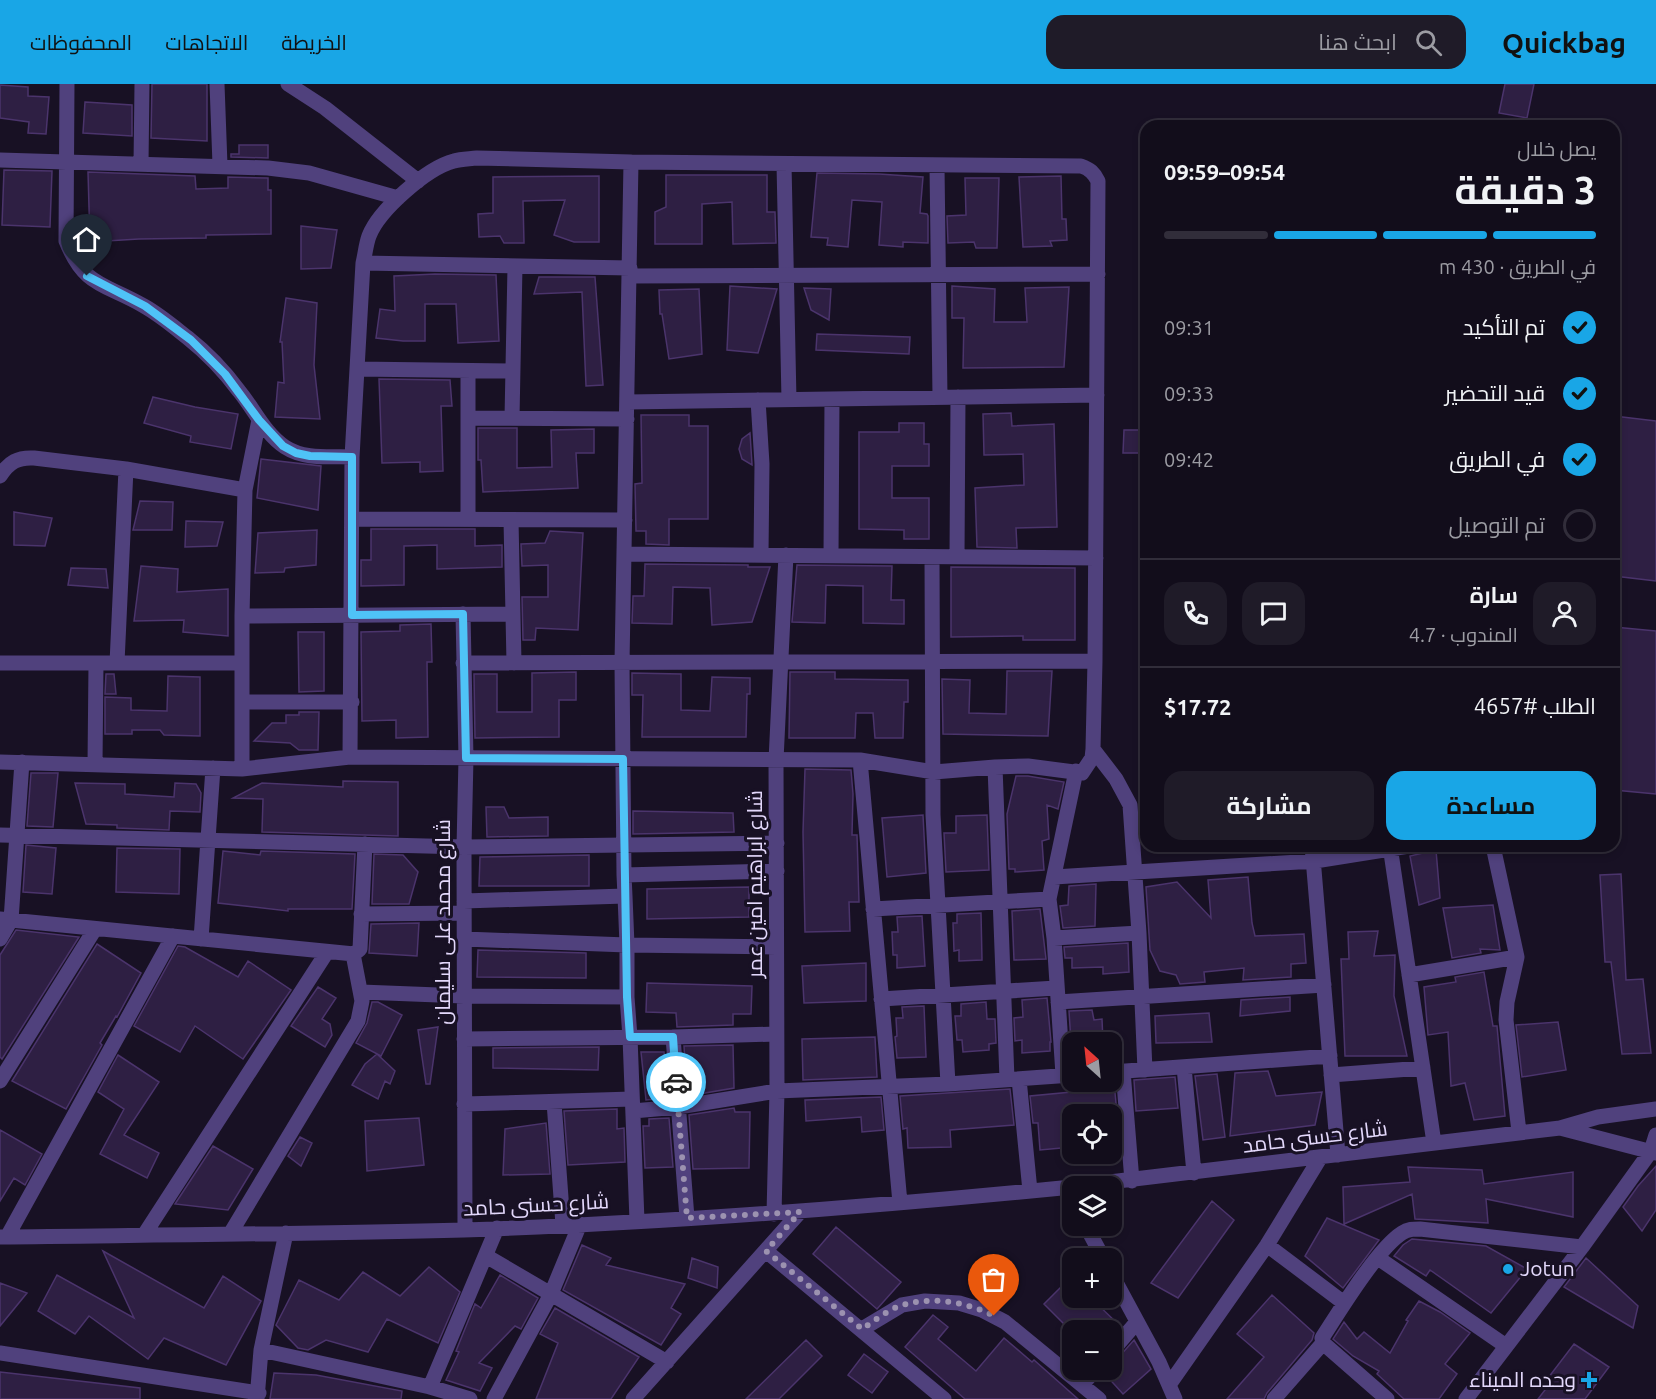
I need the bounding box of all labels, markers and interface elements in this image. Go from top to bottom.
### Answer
search box [1046,15,1466,69]
icon: search [1412,26,1445,59]
text: Quickbag [1502,27,1626,58]
text: ابحث هنا [1318,29,1397,54]
text: المحفوظات [30,30,132,54]
text: الاتجاهات [165,30,248,54]
text: الخريطة [281,30,347,54]
text: يصل خلال [1517,137,1596,160]
text: 09:54–09:59 [1164,159,1285,184]
text: 3 دقيقة [1455,168,1596,211]
pin [61,214,112,276]
icon: home [70,223,103,256]
text: في الطريق · 430 m [1439,255,1596,278]
icon: check [1563,311,1596,344]
text: تم التأكيد [1463,314,1545,339]
text: 09:31 [1164,316,1214,339]
icon: check [1563,377,1596,410]
text: قيد التحضير [1445,380,1545,405]
text: 09:33 [1164,382,1214,405]
icon: check [1563,443,1596,476]
text: في الطريق [1449,446,1545,471]
text: 09:42 [1164,448,1214,471]
text: تم التوصيل [1449,512,1545,537]
button: phone [1164,582,1227,645]
button: chat [1242,582,1305,645]
text: سارة [1470,582,1518,607]
button: person [1533,582,1596,645]
text: المندوب · 4.7 [1409,623,1518,646]
text: الطلب #4657 [1474,693,1596,718]
text: $17.72 [1164,694,1231,719]
button: مشاركة [1164,771,1374,840]
button: مساعدة [1386,771,1596,840]
street label: شارع ابراهيم امين عمر [742,790,769,979]
street label: شارع محمد على سليمان [430,819,457,1025]
north arrow [1062,1032,1122,1092]
map controls [1062,1032,1122,1380]
courier [646,1052,706,1112]
icon: car [660,1066,693,1099]
button: locate [1062,1104,1122,1164]
street label: شارع حسنى حامد [1241,1115,1389,1160]
button: layers [1062,1176,1122,1236]
street label: شارع حسنى حامد [462,1188,610,1223]
button: + [1062,1248,1122,1308]
pin [968,1254,1019,1316]
place label: Jotun [1520,1256,1575,1280]
marker: Jotun [1501,1262,1515,1276]
icon: bag [977,1263,1010,1296]
button: − [1062,1320,1122,1380]
place label: وحده الميناء [1469,1367,1576,1392]
marker: وحده الميناء [1580,1371,1598,1389]

